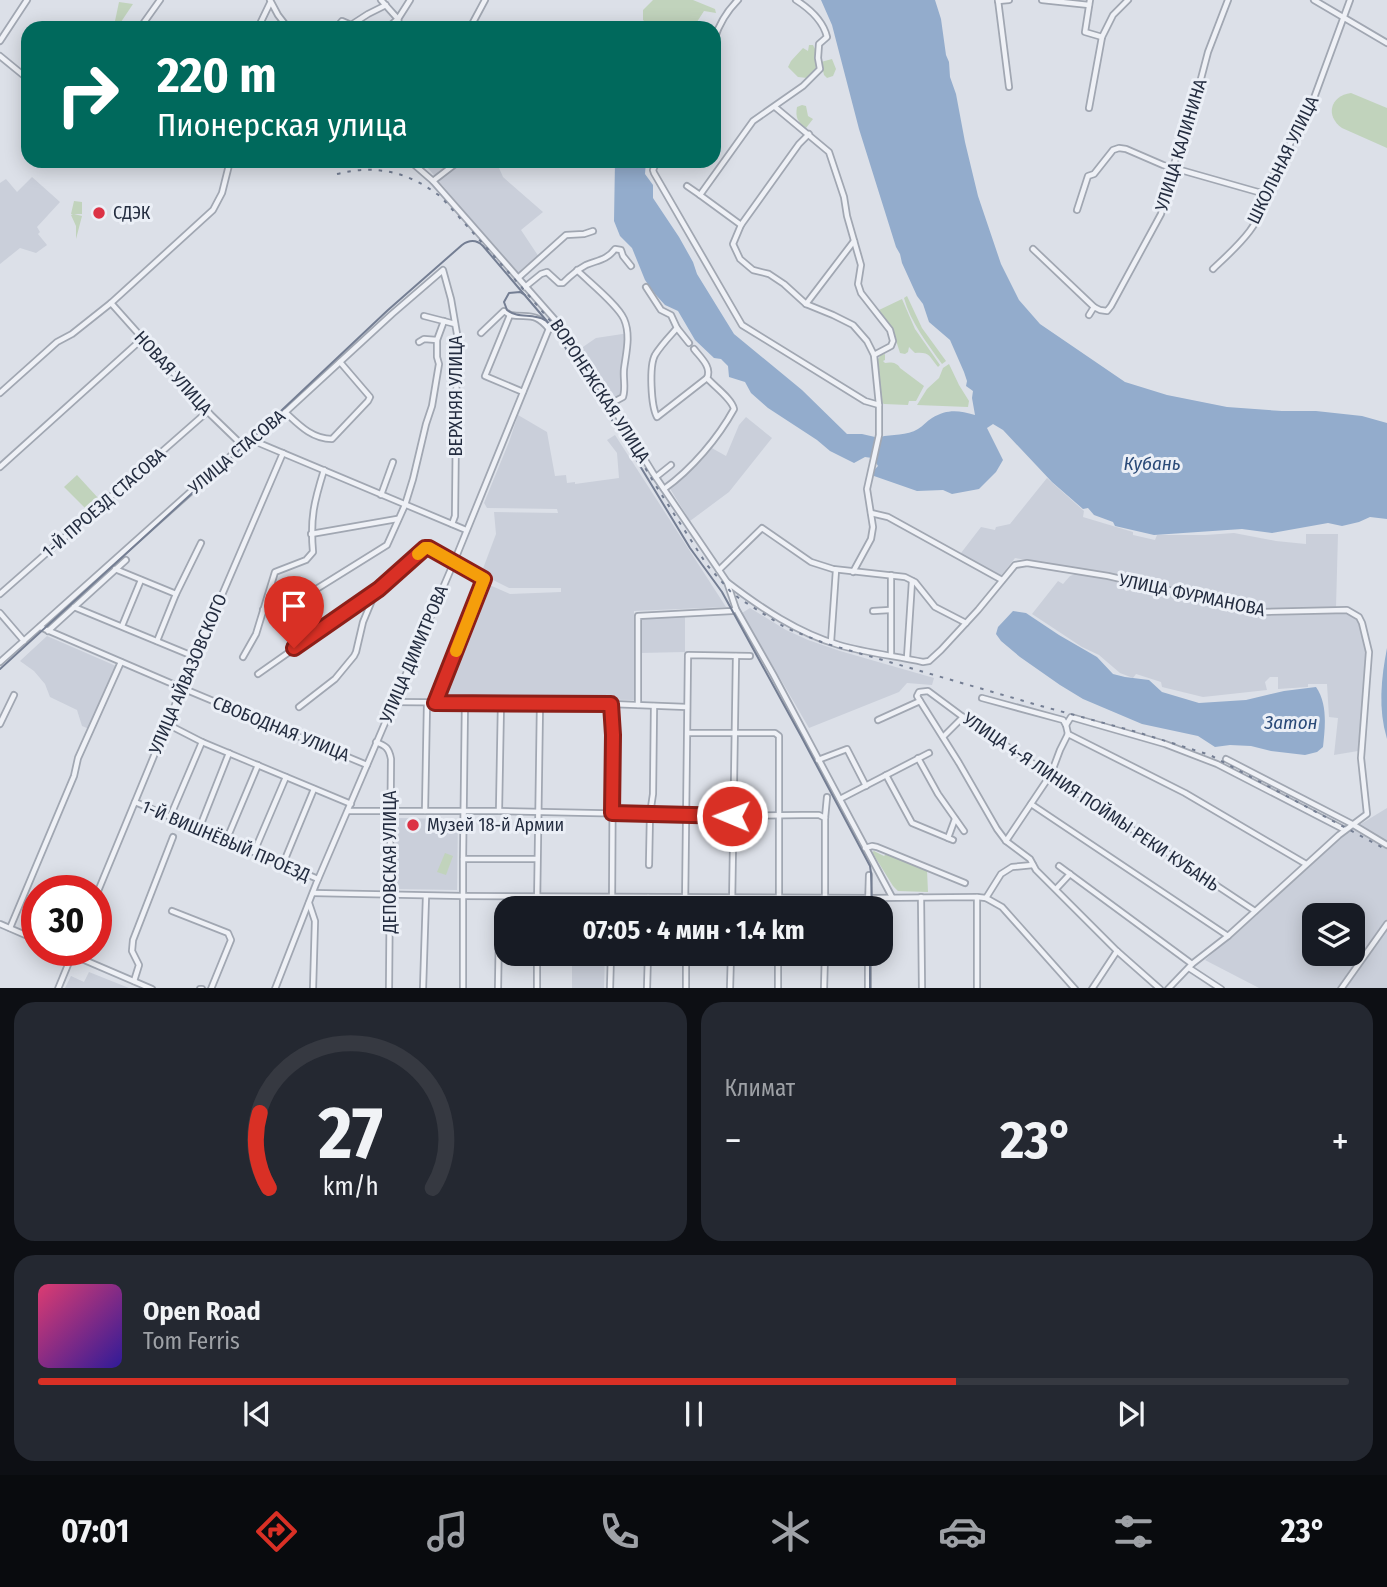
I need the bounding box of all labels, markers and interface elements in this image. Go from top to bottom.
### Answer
text: 220 m [157,46,277,105]
icon: right [42,49,133,140]
street label: УЛИЦА КАЛИНИНА [1150,76,1212,215]
street label: ШКОЛЬНАЯ УЛИЦА [1242,92,1324,228]
text: Пионерская улица [157,106,408,144]
place label: СДЭК [113,202,151,224]
marker: СДЭК [91,205,107,221]
street label: ВОРОНЕЖСКАЯ УЛИЦА [545,315,655,467]
street label: НОВАЯ УЛИЦА [129,326,217,420]
street label: ВЕРХНЯЯ УЛИЦА [445,335,467,456]
street label: УЛИЦА СТАСОВА [183,405,290,499]
street label: 1-Й ПРОЕЗД СТАСОВА [38,443,171,563]
water label: Кубань [1123,452,1181,475]
street label: УЛИЦА ФУРМАНОВА [1116,569,1268,621]
pin [264,576,324,648]
street label: УЛИЦА ДИМИТРОВА [375,581,453,727]
icon: arrive [275,587,313,625]
street label: УЛИЦА АЙВАЗОВСКОГО [144,590,232,758]
street label: СВОБОДНАЯ УЛИЦА [209,692,353,767]
street label: УЛИЦА 4-Я ЛИНИЯ ПОЙМЫ РЕКИ КУБАНЬ [958,707,1223,896]
water label: Затон [1263,711,1318,734]
position arrow [695,779,769,853]
street label: ДЕПОВСКАЯ УЛИЦА [379,790,401,934]
street label: 1-Й ВИШНЁВЫЙ ПРОЕЗД [139,796,313,886]
place label: Музей 18-й Армии [427,814,564,836]
marker: Музей 18-й Армии [405,817,421,833]
speed limit sign: 30 [21,875,112,966]
map controls [1302,903,1365,966]
button: layers [1302,903,1365,966]
text: 07:05 · 4 мин · 1.4 km [583,915,804,946]
text: Климат [725,1074,795,1102]
text: 27 [317,1090,382,1177]
text: 23° [1000,1109,1073,1172]
text: − [725,1118,742,1164]
text: + [1332,1118,1349,1164]
text: km/h [322,1171,378,1201]
text: Open Road [143,1296,261,1327]
text: Tom Ferris [143,1327,240,1355]
icon: previous [238,1395,276,1433]
icon: pause [675,1395,713,1433]
icon: next [1112,1395,1150,1433]
icon: directions [252,1507,301,1556]
icon: music [423,1507,472,1556]
icon: phone [595,1507,644,1556]
icon: climate [766,1507,815,1556]
icon: car [938,1507,987,1556]
icon: filters [1109,1507,1158,1556]
text: 07:01 [61,1512,129,1550]
text: 23° [1281,1512,1326,1550]

